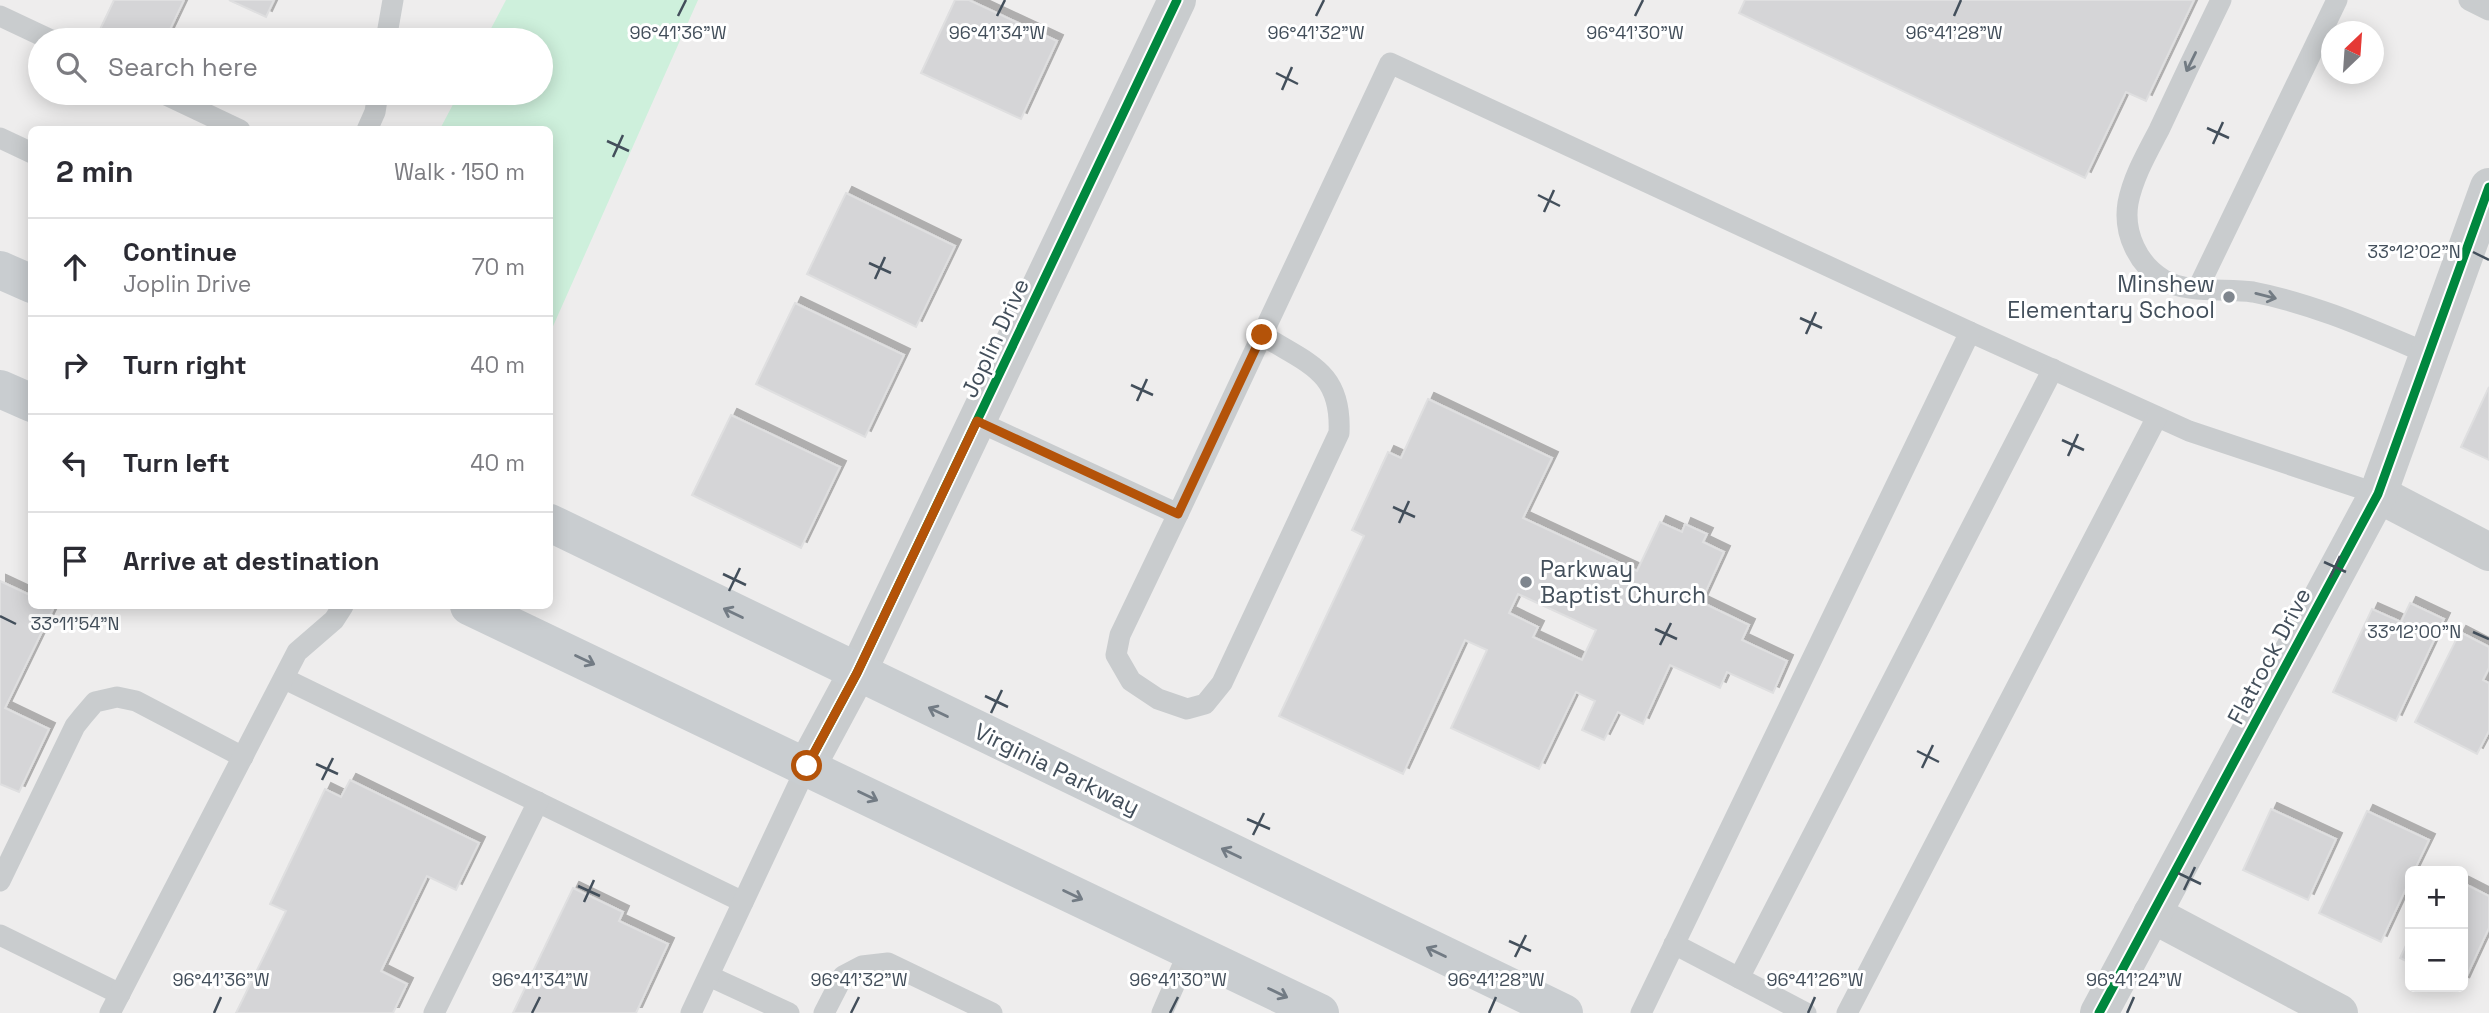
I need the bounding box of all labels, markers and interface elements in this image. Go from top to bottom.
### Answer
text: 96°41'36"W [629,21,727,44]
text: 96°41'34"W [949,21,1046,44]
text: 96°41'32"W [1268,21,1365,44]
text: 96°41'30"W [1586,21,1684,44]
text: 96°41'28"W [1905,21,2003,44]
north arrow [2321,21,2384,84]
search box [28,28,553,105]
icon: search [52,48,90,86]
text: Search here [108,50,258,84]
one-way arrow [2184,51,2198,72]
text: 2 min [56,152,134,191]
text: Walk · 150 m [394,157,525,187]
text: Continue [123,235,237,269]
text: 33°12'02"N [2367,240,2461,263]
icon: ahead [56,248,94,286]
text: 70 m [472,252,525,282]
text: Joplin Drive [123,269,251,299]
place label: Minshew Elementary School [2007,269,2215,325]
street label: Joplin Drive [954,273,1036,403]
marker: Minshew Elementary School [2221,289,2237,305]
one-way arrow [2254,290,2277,303]
route end [1246,319,1277,350]
icon: right [56,346,94,384]
text: Turn right [123,348,247,382]
text: 40 m [470,350,525,380]
icon: left [56,444,94,482]
text: Turn left [123,446,230,480]
text: 40 m [470,448,525,478]
icon: arrive [56,542,94,580]
text: Arrive at destination [123,544,380,578]
place label: Parkway Baptist Church [1540,554,1706,610]
marker: Parkway Baptist Church [1518,574,1534,590]
street label: Flatrock Drive [2220,582,2318,730]
one-way arrow [723,605,744,619]
text: 33°11'54"N [30,612,120,635]
text: 33°12'00"N [2367,620,2461,643]
one-way arrow [574,654,595,668]
one-way arrow [928,704,949,718]
street label: Virginia Parkway [969,716,1145,822]
route start [791,750,822,781]
one-way arrow [858,790,879,803]
one-way arrow [1221,846,1242,859]
map controls [2405,866,2468,992]
button: + [2405,866,2468,929]
one-way arrow [1062,888,1083,902]
button: − [2405,929,2468,992]
one-way arrow [1426,944,1447,958]
text: 96°41'36"W [172,968,270,991]
text: 96°41'34"W [492,968,589,991]
text: 96°41'32"W [811,968,908,991]
text: 96°41'30"W [1129,968,1227,991]
text: 96°41'28"W [1447,968,1545,991]
text: 96°41'26"W [1766,968,1864,991]
text: 96°41'24"W [2086,968,2182,991]
one-way arrow [1267,987,1288,1000]

